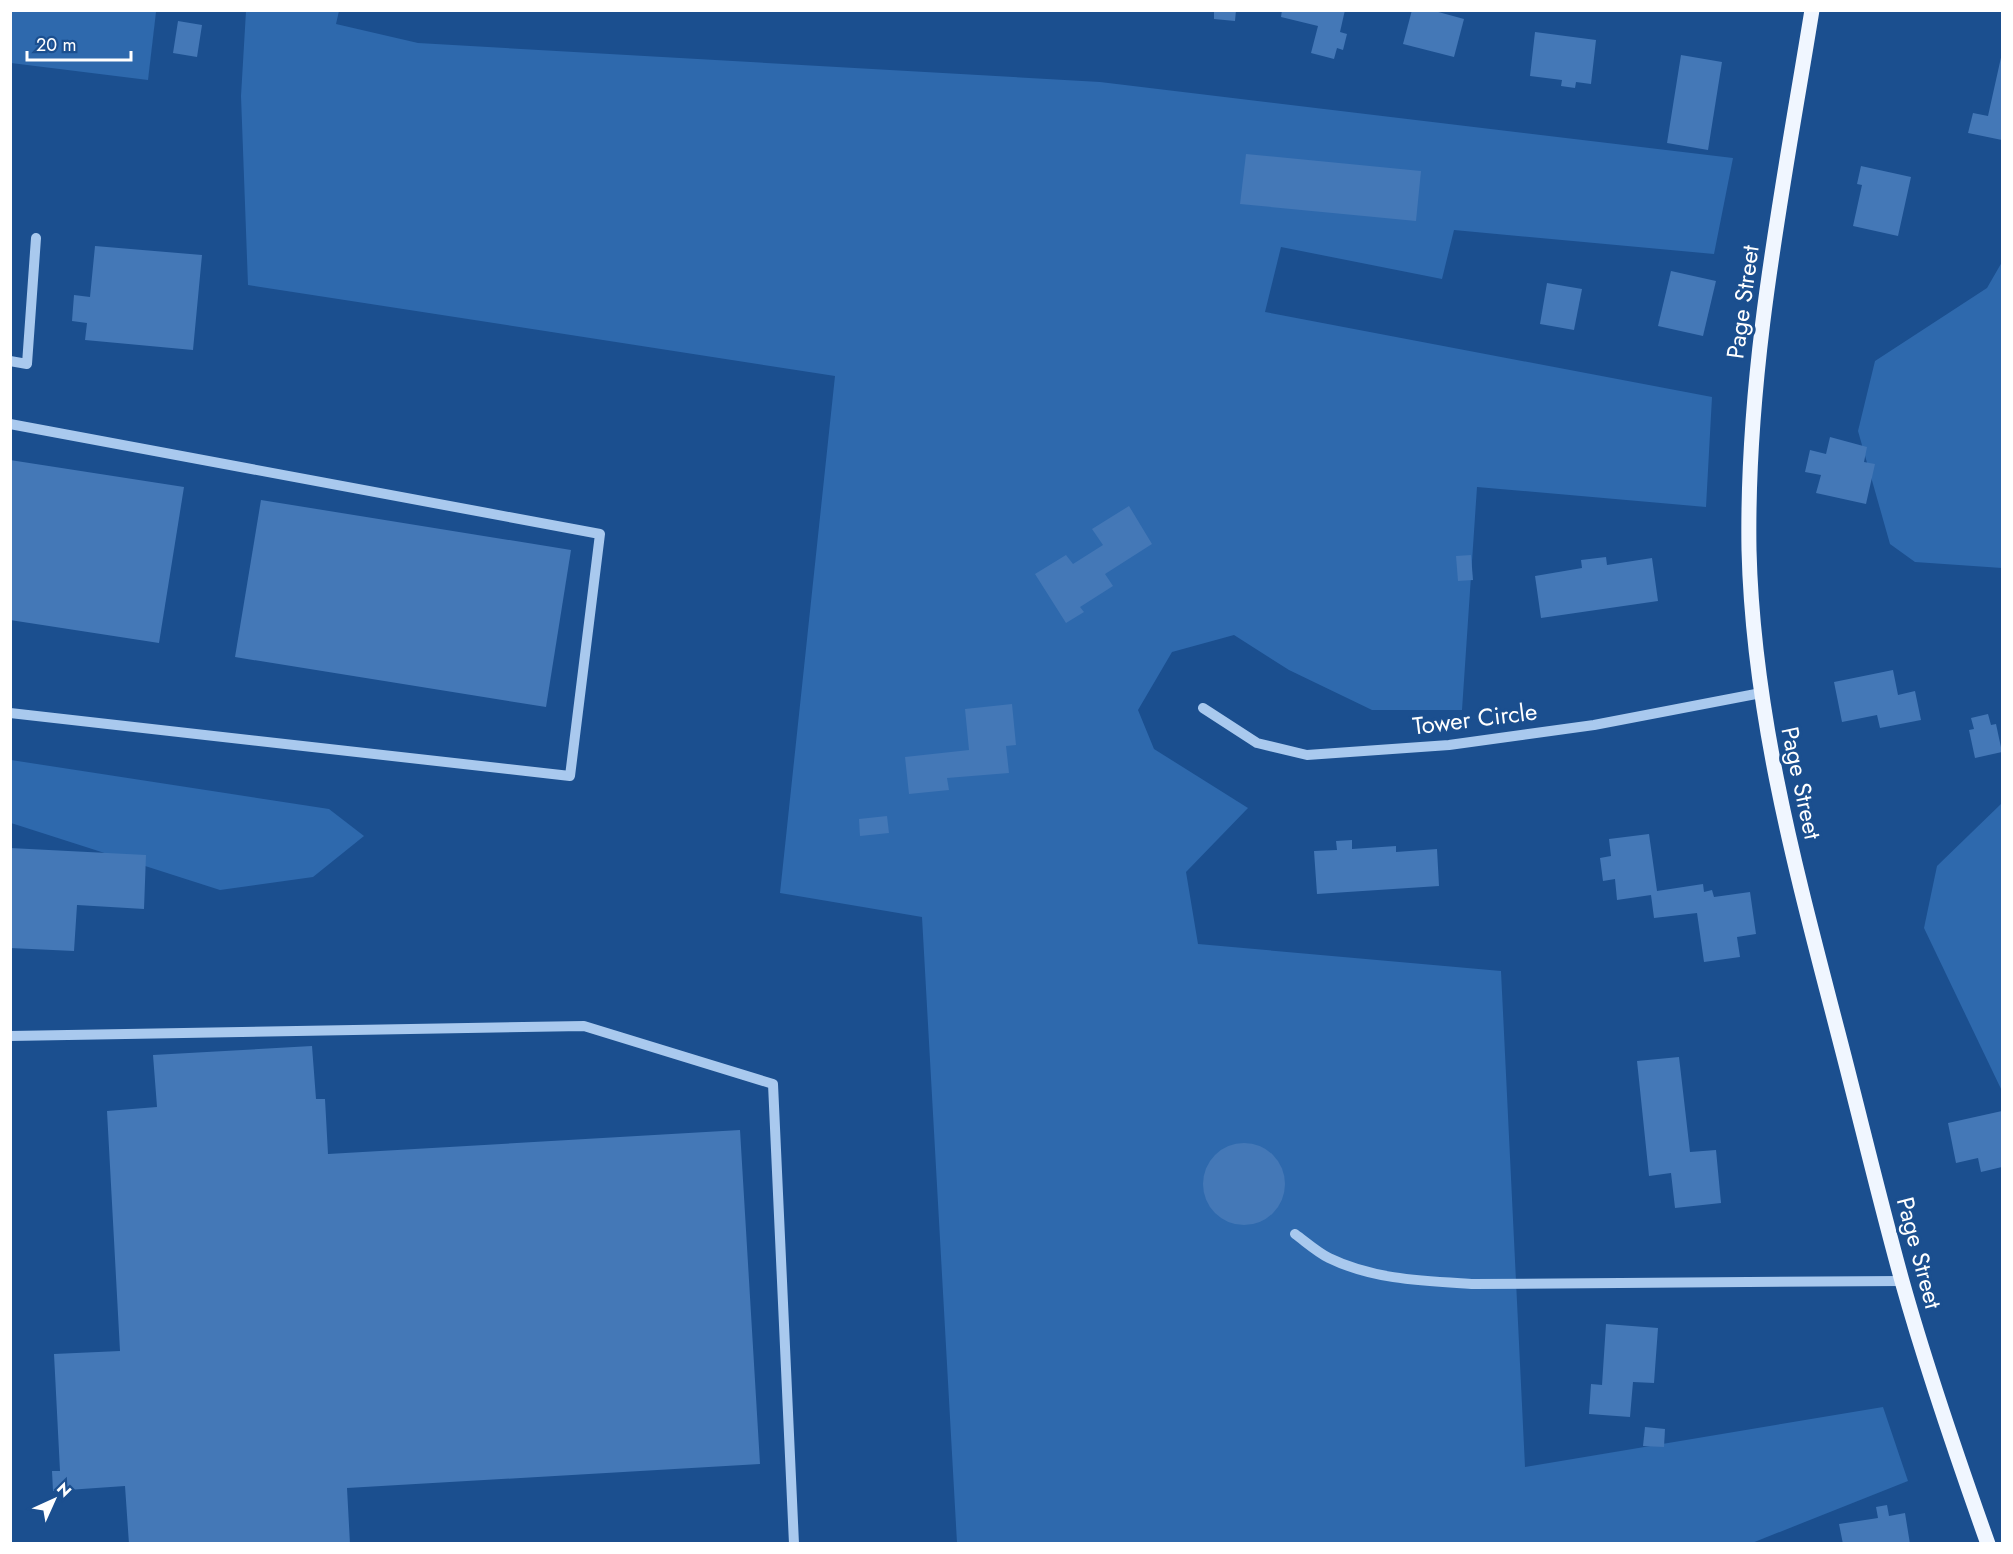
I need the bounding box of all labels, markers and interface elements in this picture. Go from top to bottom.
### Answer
scale bar [27,24,130,62]
text: 20 m [36,32,76,58]
street label: Page Street [1717,243,1768,361]
street label: Tower Circle [1411,694,1539,744]
street label: Page Street [1772,723,1831,843]
street label: Page Street [1888,1193,1951,1313]
north arrow [24,1470,84,1530]
text: N [52,1477,77,1502]

